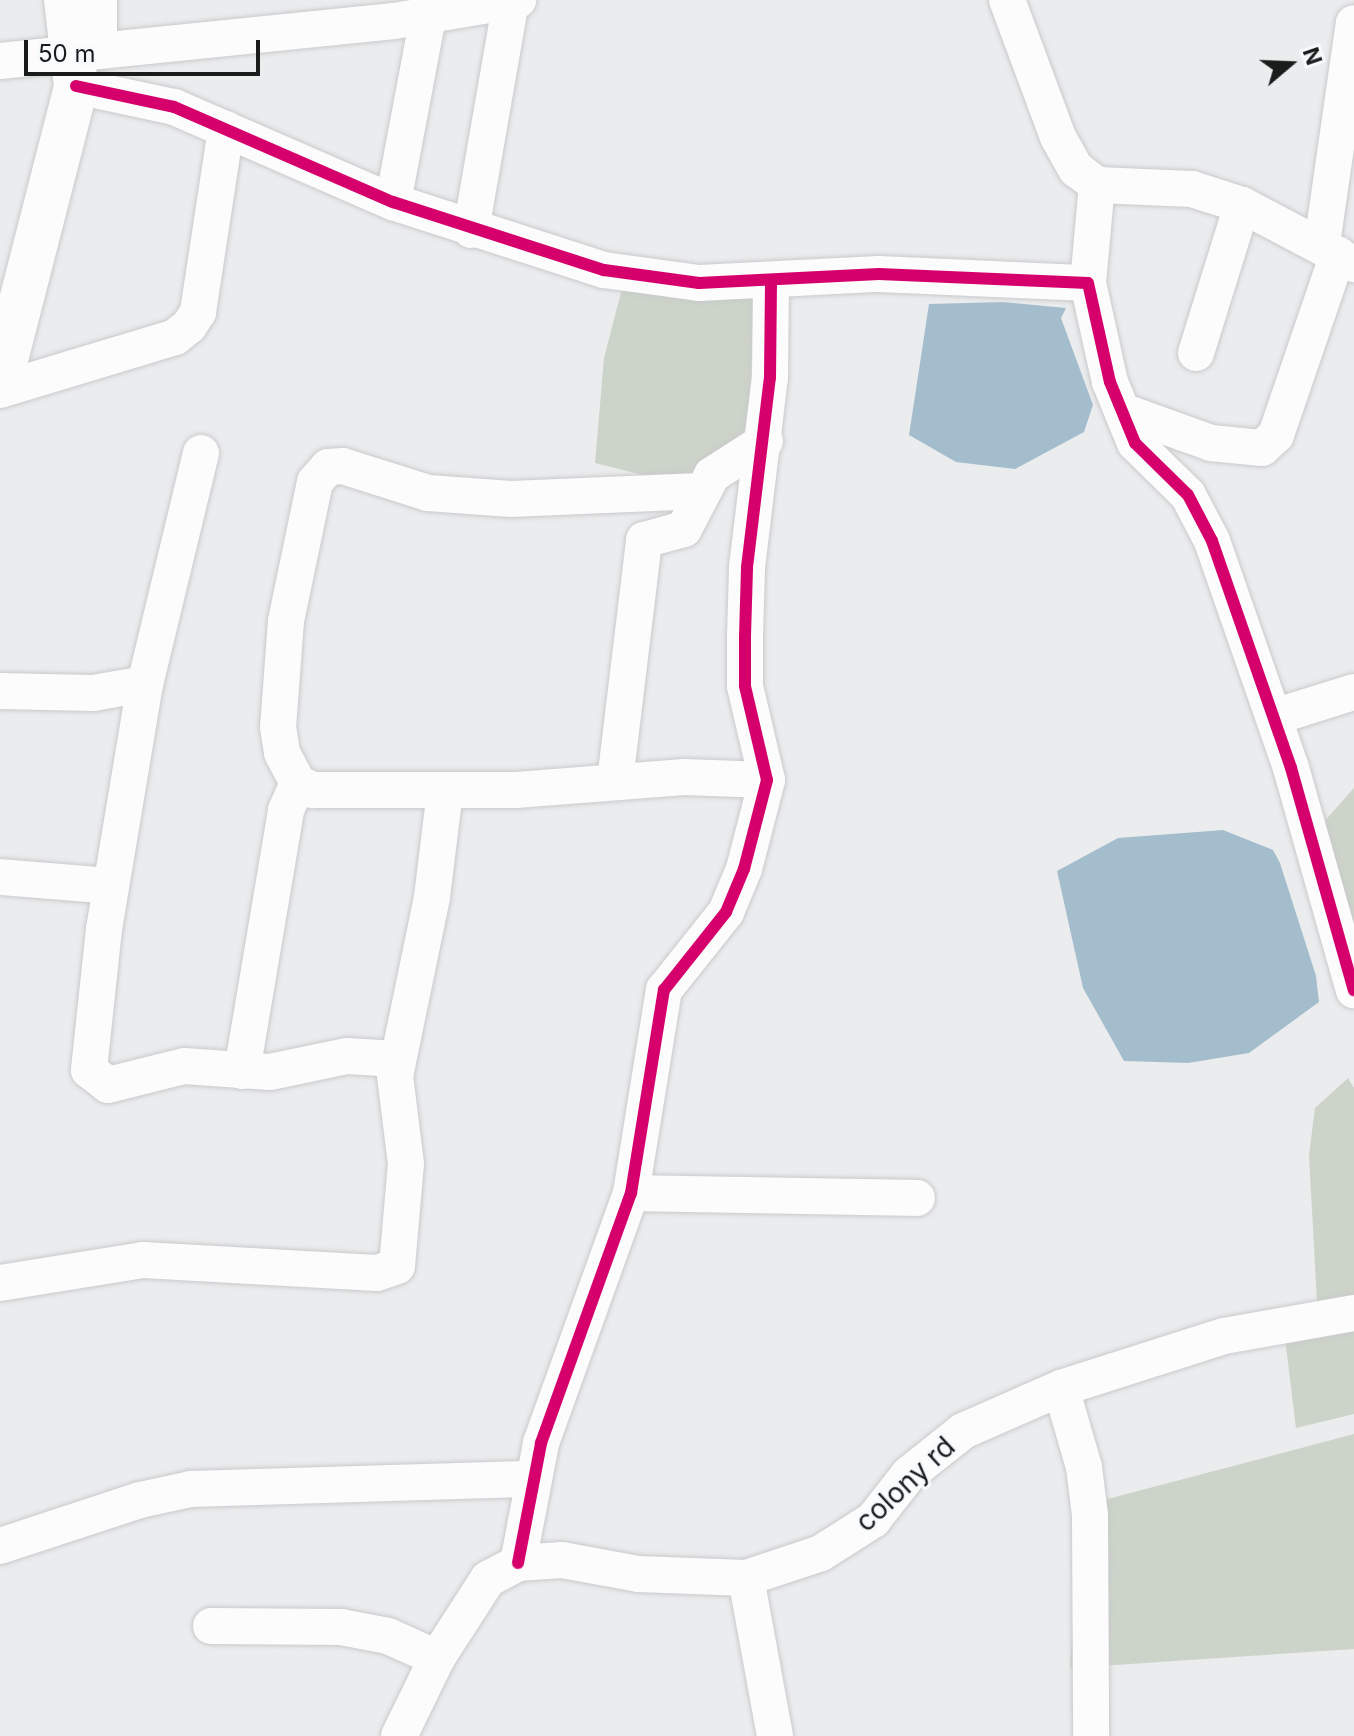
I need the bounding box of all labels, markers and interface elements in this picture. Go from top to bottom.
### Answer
scale bar [28,24,264,74]
north arrow [1250,24,1330,104]
text: 50 m [38,39,96,68]
text: N [1298,44,1328,68]
street label: colony rd [848,1430,962,1538]

